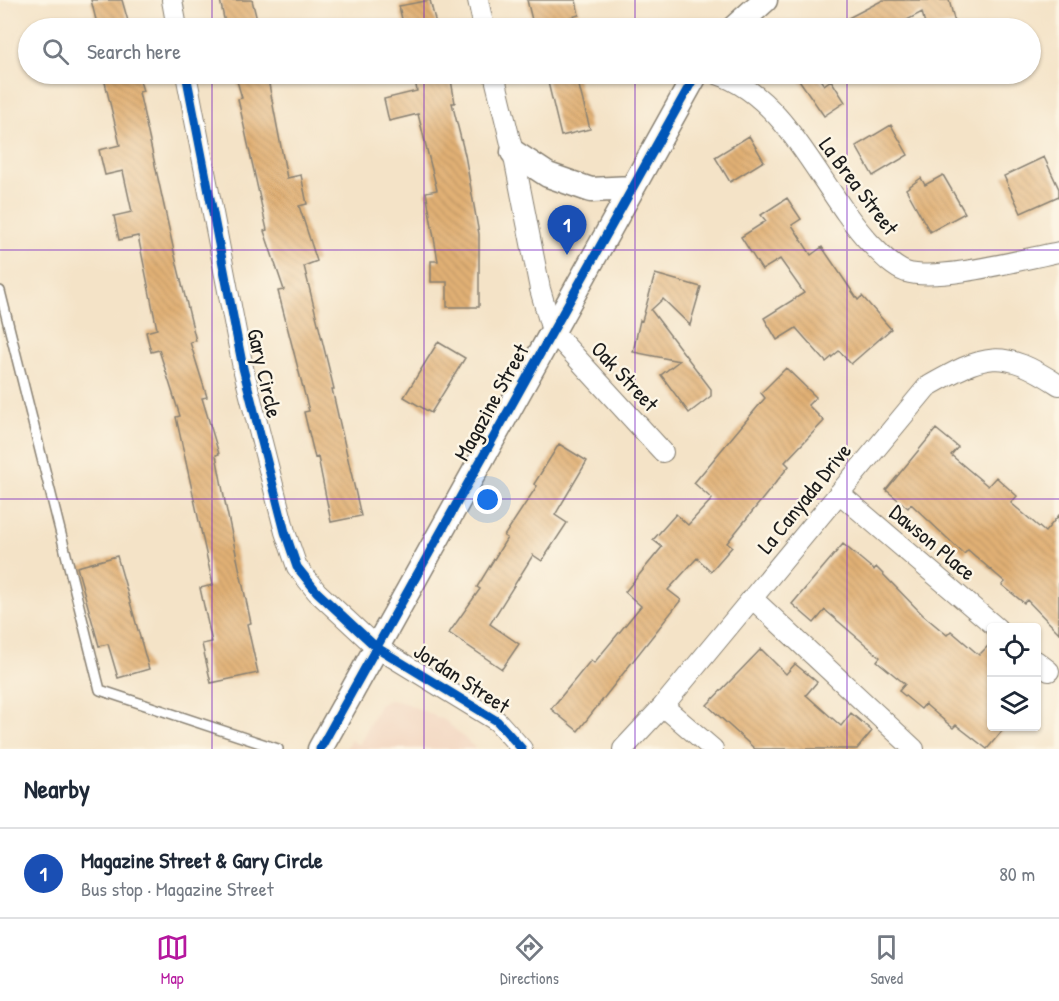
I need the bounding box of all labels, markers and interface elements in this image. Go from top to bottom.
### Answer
search box [18,18,1041,84]
icon: search [39,35,72,68]
text: Search here [87,36,181,66]
street label: La Brea Street [812,131,906,241]
pin: 1 [548,206,586,255]
street label: Gary Circle [240,325,290,421]
street label: Oak Street [585,334,666,418]
street label: Magazine Street [447,338,536,466]
street label: La Canyada Drive [750,436,858,560]
your location [473,485,502,514]
street label: Dawson Place [884,497,983,587]
map controls [987,623,1041,731]
button: locate [987,623,1041,677]
street label: Jordan Street [408,636,516,720]
button: layers [987,677,1041,731]
text: Nearby [24,771,90,806]
text: Magazine Street & Gary Circle [81,845,323,875]
text: 1 [40,860,47,887]
text: 80 m [999,860,1035,887]
text: Bus stop · Magazine Street [81,875,274,902]
tab: Map [156,931,189,989]
tab: Directions [500,931,559,989]
tab: Saved [870,931,903,989]

